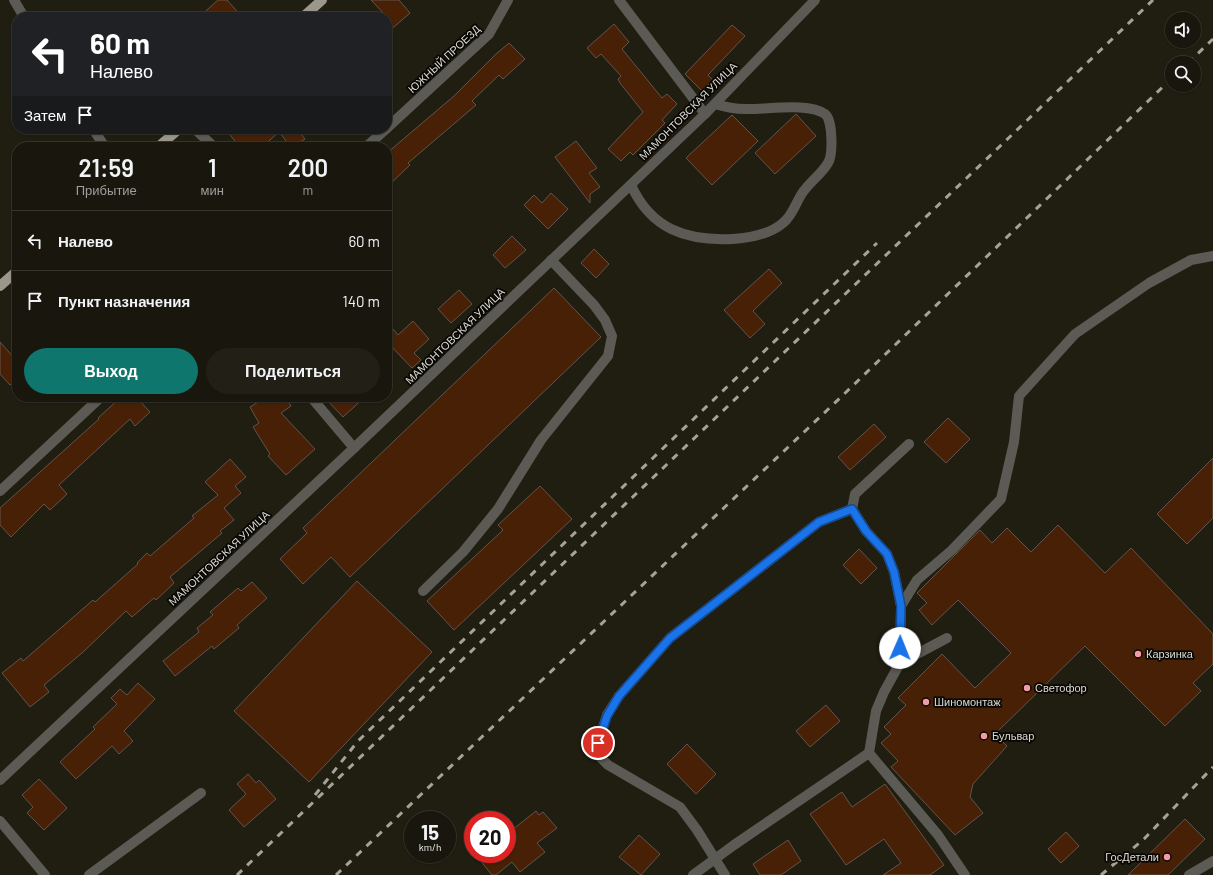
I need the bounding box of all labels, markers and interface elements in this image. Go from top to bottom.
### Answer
map controls [1165,12,1201,92]
button: sound [1165,12,1201,48]
street label: ЮЖНЫЙ ПРОЕЗД [405,22,483,95]
text: 60 m [90,26,150,60]
icon: left [24,28,76,80]
button: search [1165,56,1201,92]
street label: МАМОНТОВСКАЯ УЛИЦА [636,59,740,162]
text: Налево [90,60,153,82]
icon: arrive [74,104,96,126]
text: Затем [24,106,66,124]
text: 21:59 [79,153,134,182]
text: 1 [208,153,217,182]
text: 200 [288,153,328,182]
text: Прибытие [76,182,137,198]
text: мин [201,182,224,198]
text: m [303,182,313,198]
icon: left [24,230,46,252]
text: Налево [58,232,113,250]
text: 60 m [348,232,380,250]
street label: МАМОНТОВСКАЯ УЛИЦА [402,284,507,387]
icon: arrive [24,290,46,312]
text: Пункт назначения [58,292,190,310]
text: 140 m [343,292,380,310]
button: Выход [24,348,198,394]
button: Поделиться [206,348,380,394]
street label: МАМОНТОВСКАЯ УЛИЦА [166,507,272,608]
position arrow [879,627,921,669]
place label: Карзинка [1146,647,1194,660]
marker: Карзинка [1133,649,1143,659]
place label: Светофор [1035,681,1087,694]
marker: Светофор [1022,683,1032,693]
place label: Шиномонтаж [934,695,1001,708]
marker: Шиномонтаж [921,697,931,707]
pin [581,726,615,760]
place label: Бульвар [992,729,1034,742]
marker: Бульвар [979,731,989,741]
icon: arrive [587,732,609,754]
speed limit sign: 20 [464,811,516,863]
text: 15 [421,820,439,844]
text: km/h [419,841,441,853]
place label: ГосДетали [1105,850,1159,863]
marker: ГосДетали [1162,852,1172,862]

